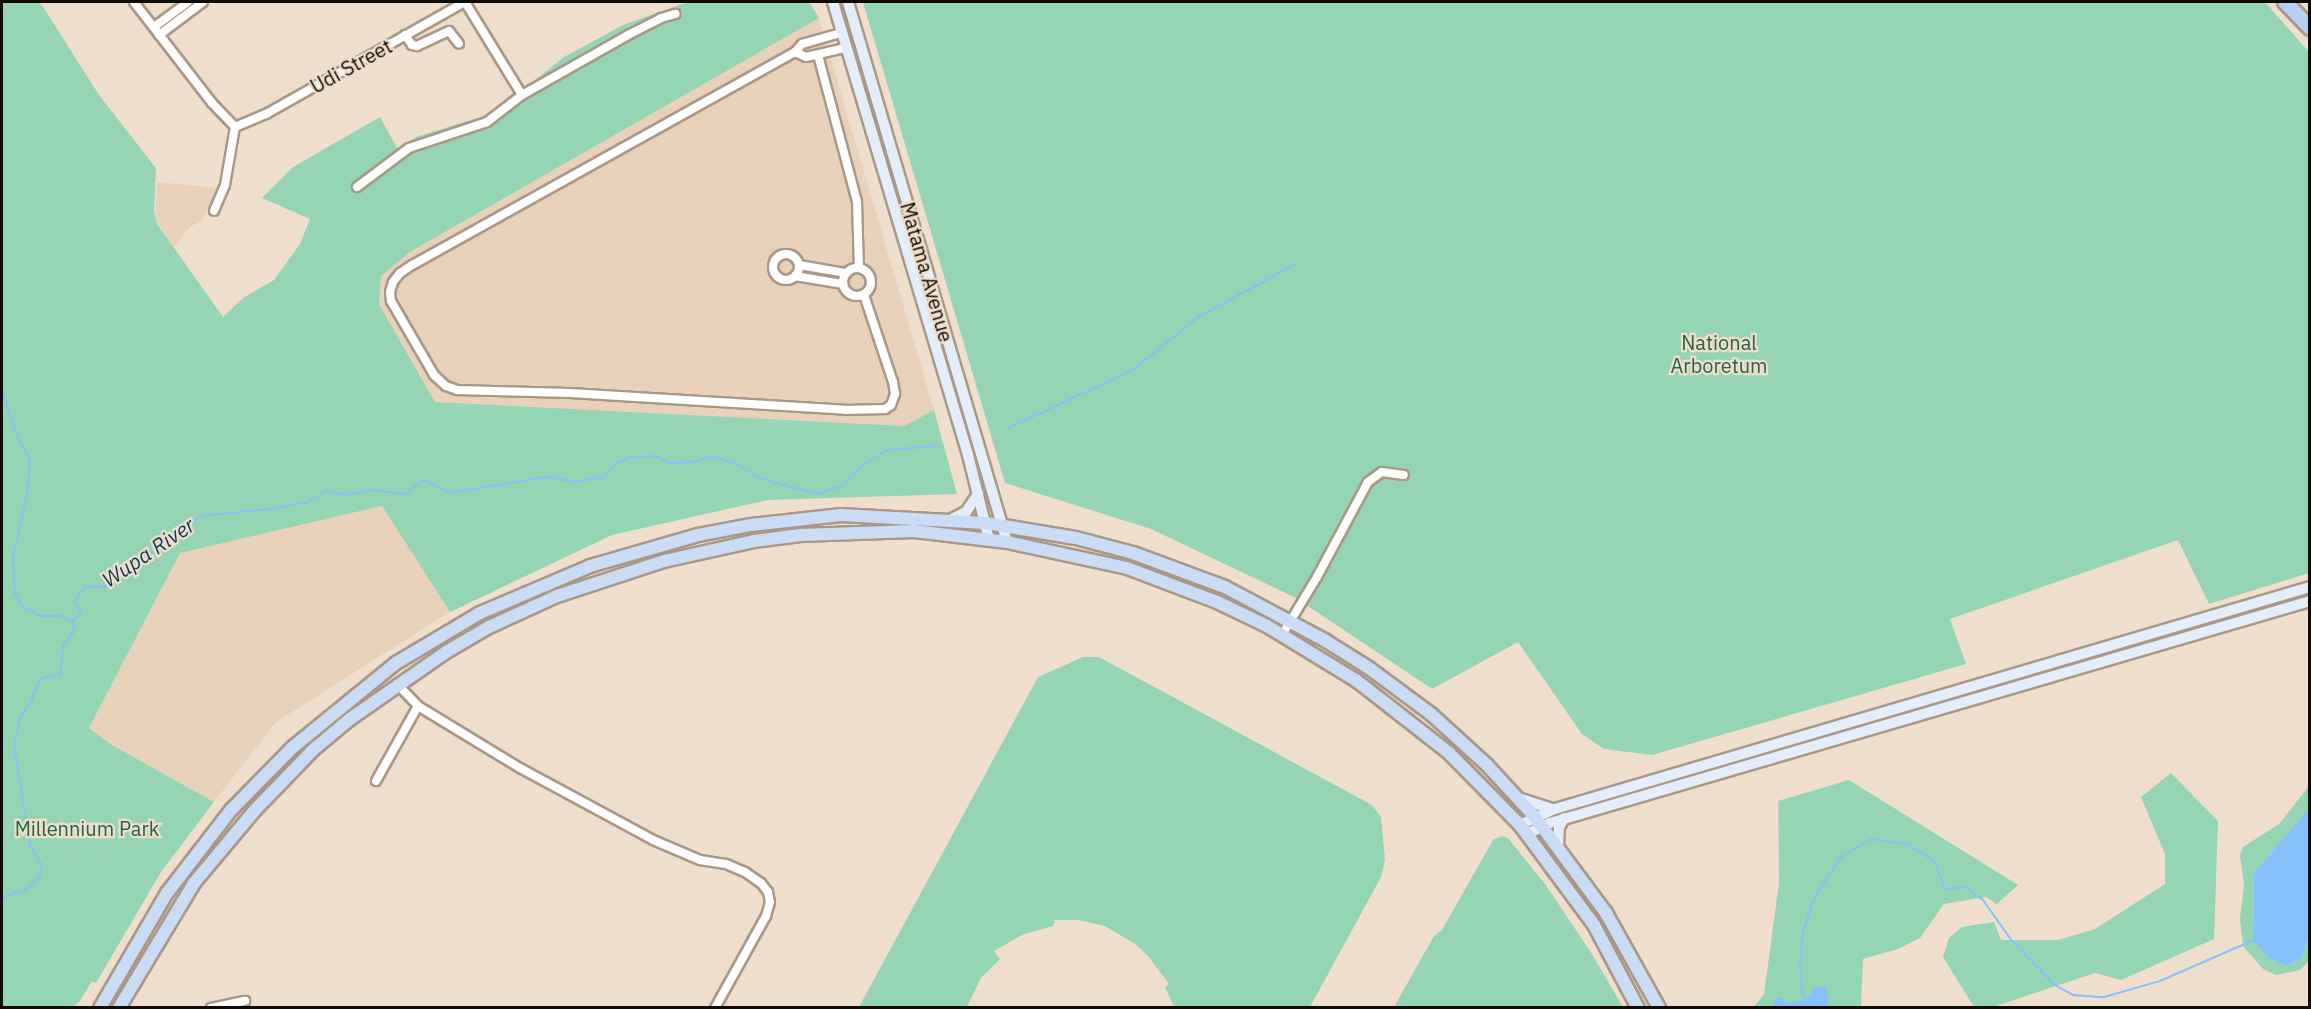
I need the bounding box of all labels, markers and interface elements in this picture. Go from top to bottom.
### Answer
street label: Udi Street [306,34,396,98]
street label: Matama Avenue [896,199,958,345]
park label: National Arboretum [1670,330,1768,377]
water label: Wupa River [97,512,199,592]
park label: Millennium Park [15,816,159,840]

